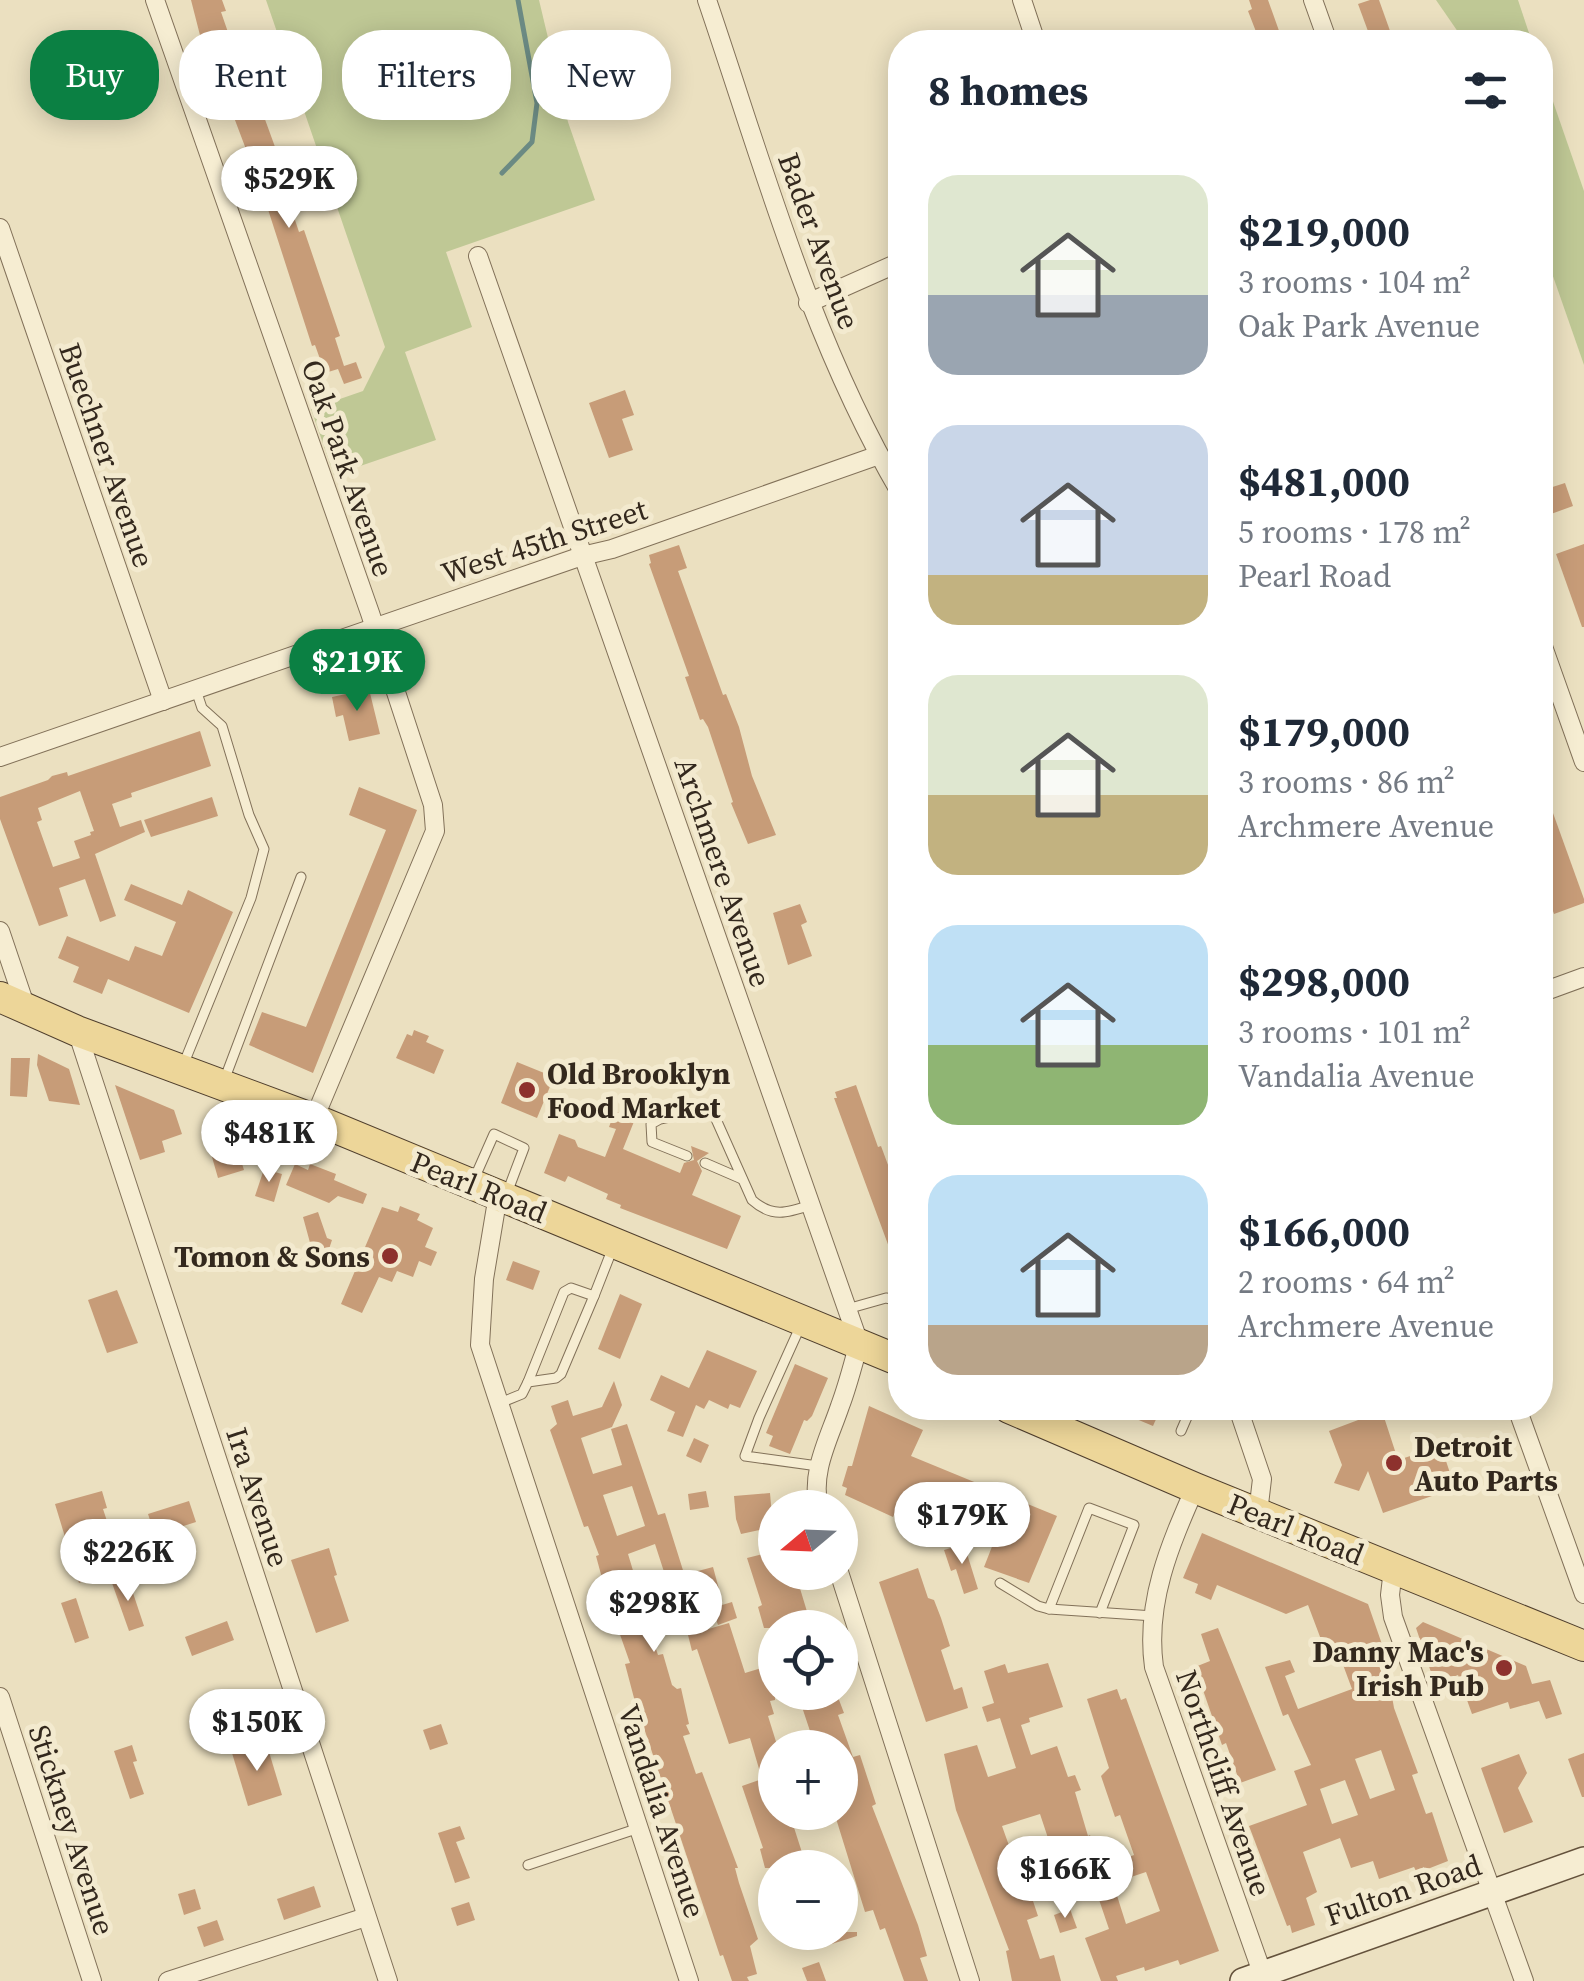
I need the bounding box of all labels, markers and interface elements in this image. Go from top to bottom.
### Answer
chip: Buy [30,30,159,120]
chip: Rent [179,30,322,120]
chip: Filters [342,30,511,120]
chip: New [531,30,671,120]
text: 8 homes [928,61,1088,119]
icon: filters [1458,63,1513,118]
pin: $529K [219,146,359,231]
street label: Bader Avenue [768,147,870,335]
text: $529K [243,156,335,200]
text: $219,000 [1238,202,1410,260]
icon: home [1008,215,1128,335]
text: 3 rooms · 104 m² [1238,260,1471,304]
text: Oak Park Avenue [1238,304,1480,348]
street label: Buechner Avenue [49,337,165,573]
street label: Oak Park Avenue [292,354,404,582]
text: $481,000 [1238,452,1410,510]
icon: home [1008,465,1128,585]
street label: West 45th Street [436,488,652,594]
text: 5 rooms · 178 m² [1238,510,1471,554]
text: Pearl Road [1238,554,1391,598]
pin: $219K [287,629,427,714]
text: $219K [311,639,403,683]
text: $179,000 [1238,702,1410,760]
icon: home [1008,715,1128,835]
street label: Archmere Avenue [665,752,781,992]
text: 3 rooms · 86 m² [1238,760,1455,804]
text: Archmere Avenue [1238,804,1494,848]
text: $298,000 [1238,952,1410,1010]
icon: home [1008,965,1128,1085]
text: 3 rooms · 101 m² [1238,1010,1471,1054]
place label: Old Brooklyn Food Market [547,1053,731,1128]
text: Vandalia Avenue [1238,1054,1475,1098]
marker: Old Brooklyn Food Market [516,1079,538,1101]
pin: $481K [199,1100,339,1185]
text: $481K [223,1110,315,1154]
street label: Pearl Road [405,1141,553,1233]
text: $166,000 [1238,1202,1410,1260]
icon: home [1008,1215,1128,1335]
place label: Tomon & Sons [174,1236,370,1277]
marker: Tomon & Sons [379,1245,401,1267]
text: 2 rooms · 64 m² [1238,1260,1455,1304]
text: Archmere Avenue [1238,1304,1494,1348]
street label: Ira Avenue [216,1422,300,1572]
place label: Detroit Auto Parts [1414,1426,1558,1501]
marker: Detroit Auto Parts [1383,1452,1405,1474]
pin: $179K [892,1482,1032,1567]
street label: Pearl Road [1222,1483,1370,1575]
north arrow [758,1490,858,1590]
map controls [758,1490,858,1950]
text: $179K [916,1492,1008,1536]
pin: $226K [58,1519,198,1604]
text: $226K [82,1529,174,1573]
pin: $298K [584,1570,724,1655]
text: $298K [608,1580,700,1624]
button: locate [758,1610,858,1710]
place label: Danny Mac's Irish Pub [1312,1631,1484,1706]
marker: Danny Mac's Irish Pub [1493,1657,1515,1679]
street label: Northcliff Avenue [1166,1664,1282,1902]
pin: $150K [187,1689,327,1774]
text: $150K [211,1699,303,1743]
street label: Vandalia Avenue [608,1699,716,1923]
street label: Stickney Avenue [19,1720,125,1940]
button: + [758,1730,858,1830]
pin: $166K [995,1836,1135,1921]
street label: Fulton Road [1319,1844,1487,1936]
text: $166K [1019,1846,1111,1890]
button: − [758,1850,858,1950]

